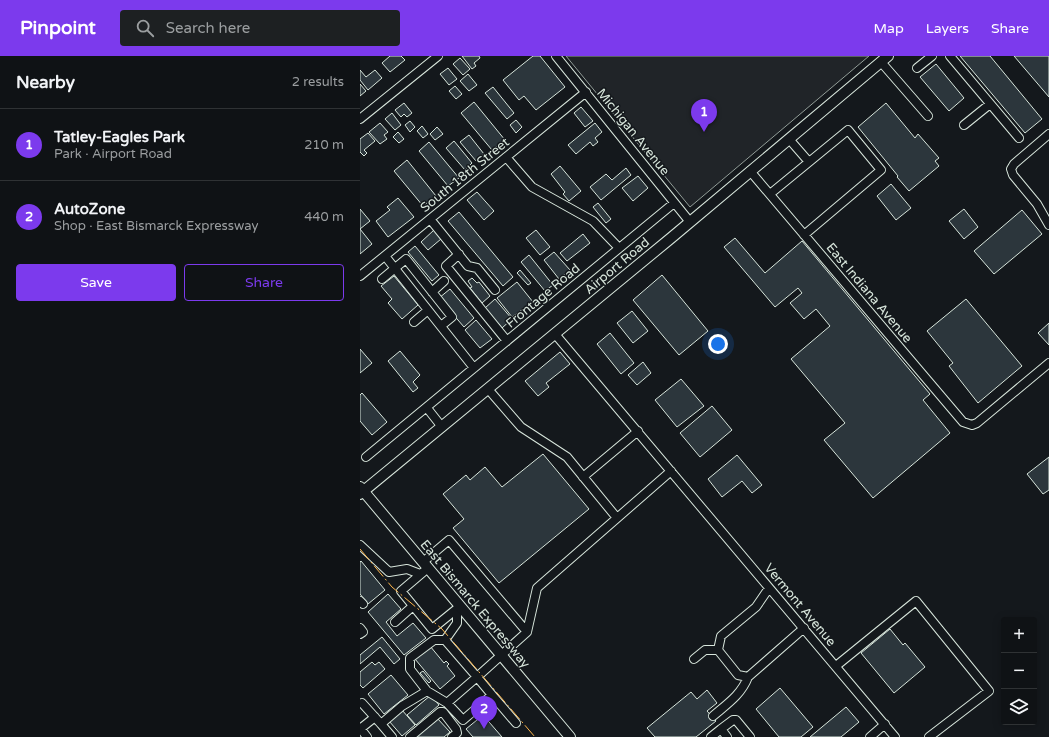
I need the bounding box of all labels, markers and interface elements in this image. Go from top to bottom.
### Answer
search box [120,10,400,46]
text: Pinpoint [20,17,96,39]
icon: search [134,17,156,39]
text: Search here [166,19,250,37]
text: Map [874,20,904,37]
text: Layers [926,20,969,37]
text: Share [991,20,1029,37]
text: Nearby [16,72,75,93]
text: 2 results [292,74,344,90]
street label: Michigan Avenue [593,85,673,179]
pin: 1 [691,99,717,132]
text: Tatley-Eagles Park [54,128,185,146]
street label: South 18th Street [417,134,513,216]
text: 1 [25,137,33,153]
text: 210 m [304,137,344,153]
text: Park · Airport Road [54,146,172,162]
text: AutoZone [54,200,125,218]
text: 2 [25,209,33,225]
text: 440 m [304,209,344,225]
text: Shop · East Bismarck Expressway [54,218,258,234]
street label: Airport Road [581,234,653,298]
street label: East Indiana Avenue [823,240,915,346]
street label: Frontage Road [503,260,583,332]
button: Save [16,264,176,301]
button: Share [184,264,344,301]
your location [708,334,728,354]
street label: East Bismarck Expressway [417,537,533,671]
street label: Vermont Avenue [761,560,839,650]
map controls [1001,617,1037,725]
button: + [1001,617,1037,653]
button: − [1001,653,1037,689]
button: layers [1001,689,1037,725]
pin: 2 [471,696,497,729]

